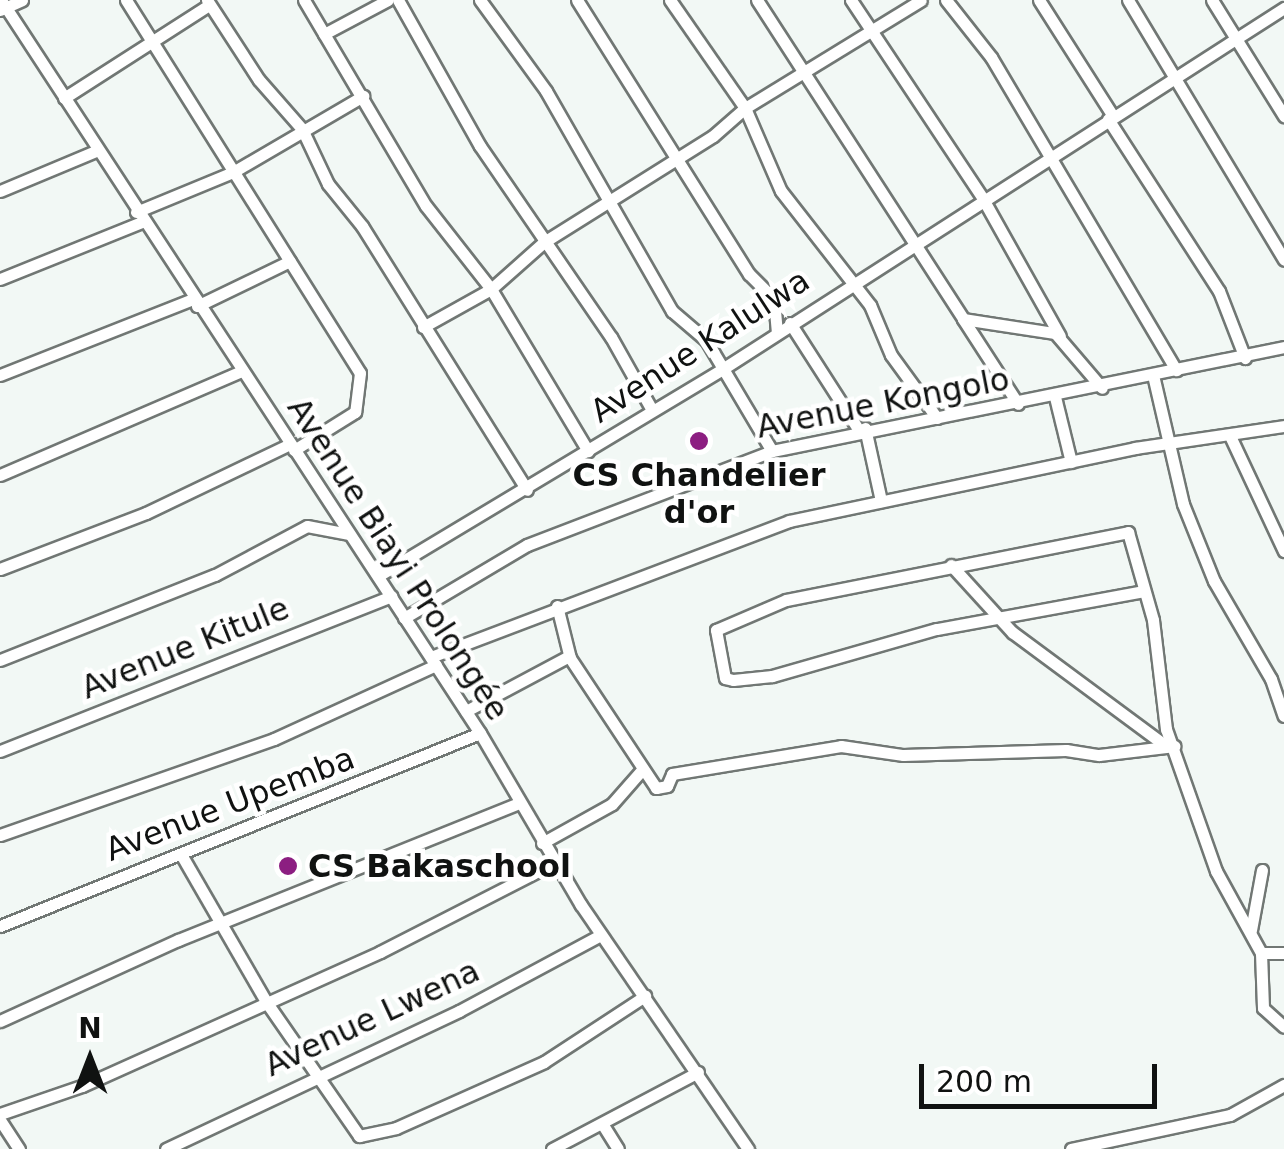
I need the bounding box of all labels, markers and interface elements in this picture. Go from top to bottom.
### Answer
street label: Avenue Kalulwa [583,261,817,431]
street label: Avenue Kongolo [753,360,1013,446]
street label: Avenue Biayi Prolongée [279,391,517,727]
marker: CS Chandelier d'or [688,430,710,452]
place label: CS Chandelier d'or [573,457,825,532]
street label: Avenue Kitule [76,589,294,707]
street label: Avenue Upemba [100,739,360,869]
place label: CS Bakaschool [308,847,571,885]
marker: CS Bakaschool [277,855,299,877]
street label: Avenue Lwena [258,951,486,1085]
north arrow [40,1009,140,1109]
text: N [78,1012,102,1045]
scale bar [924,1044,1162,1106]
text: 200 m [936,1064,1032,1099]

